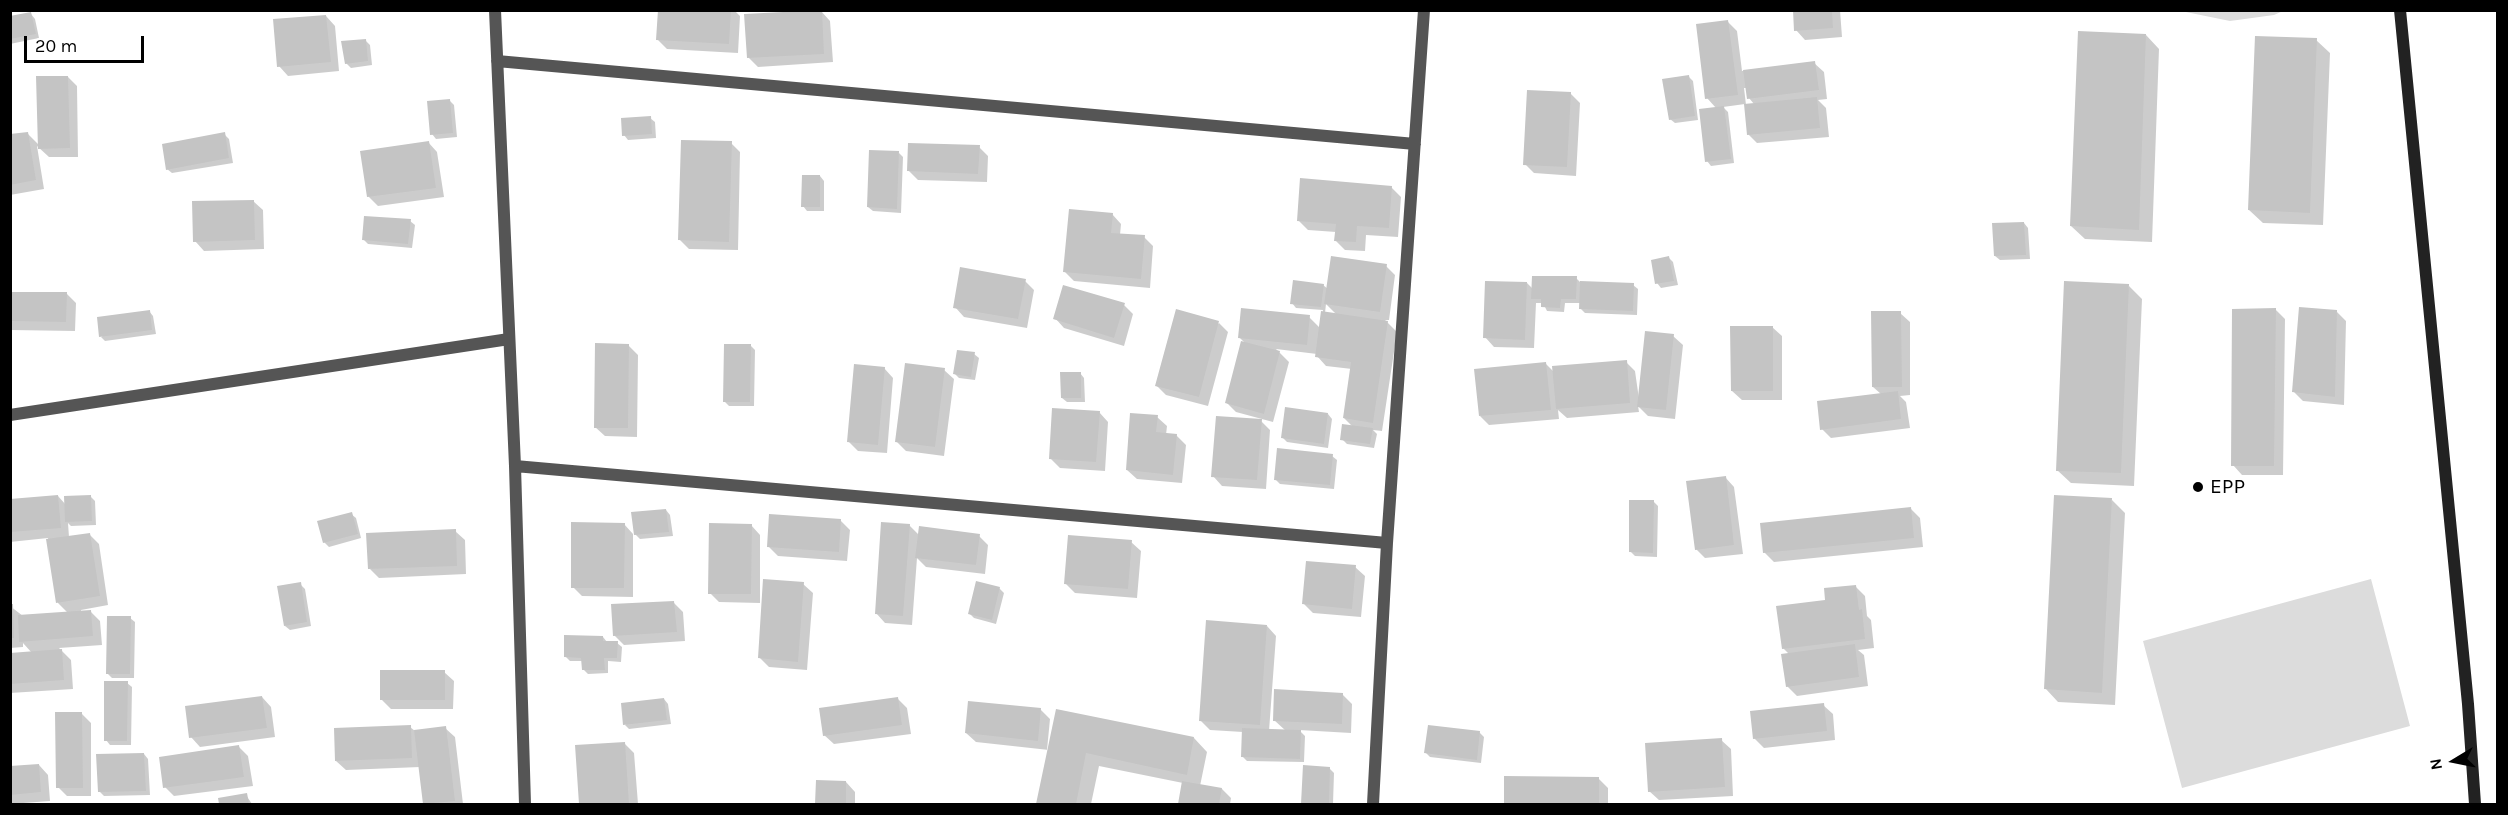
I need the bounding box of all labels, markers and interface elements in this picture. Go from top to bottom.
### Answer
scale bar [27,24,147,62]
text: 20 m [35,35,77,57]
place label: EPP [2210,474,2245,500]
marker: EPP [2191,480,2205,494]
north arrow [2424,731,2484,791]
text: N [2425,757,2446,772]

